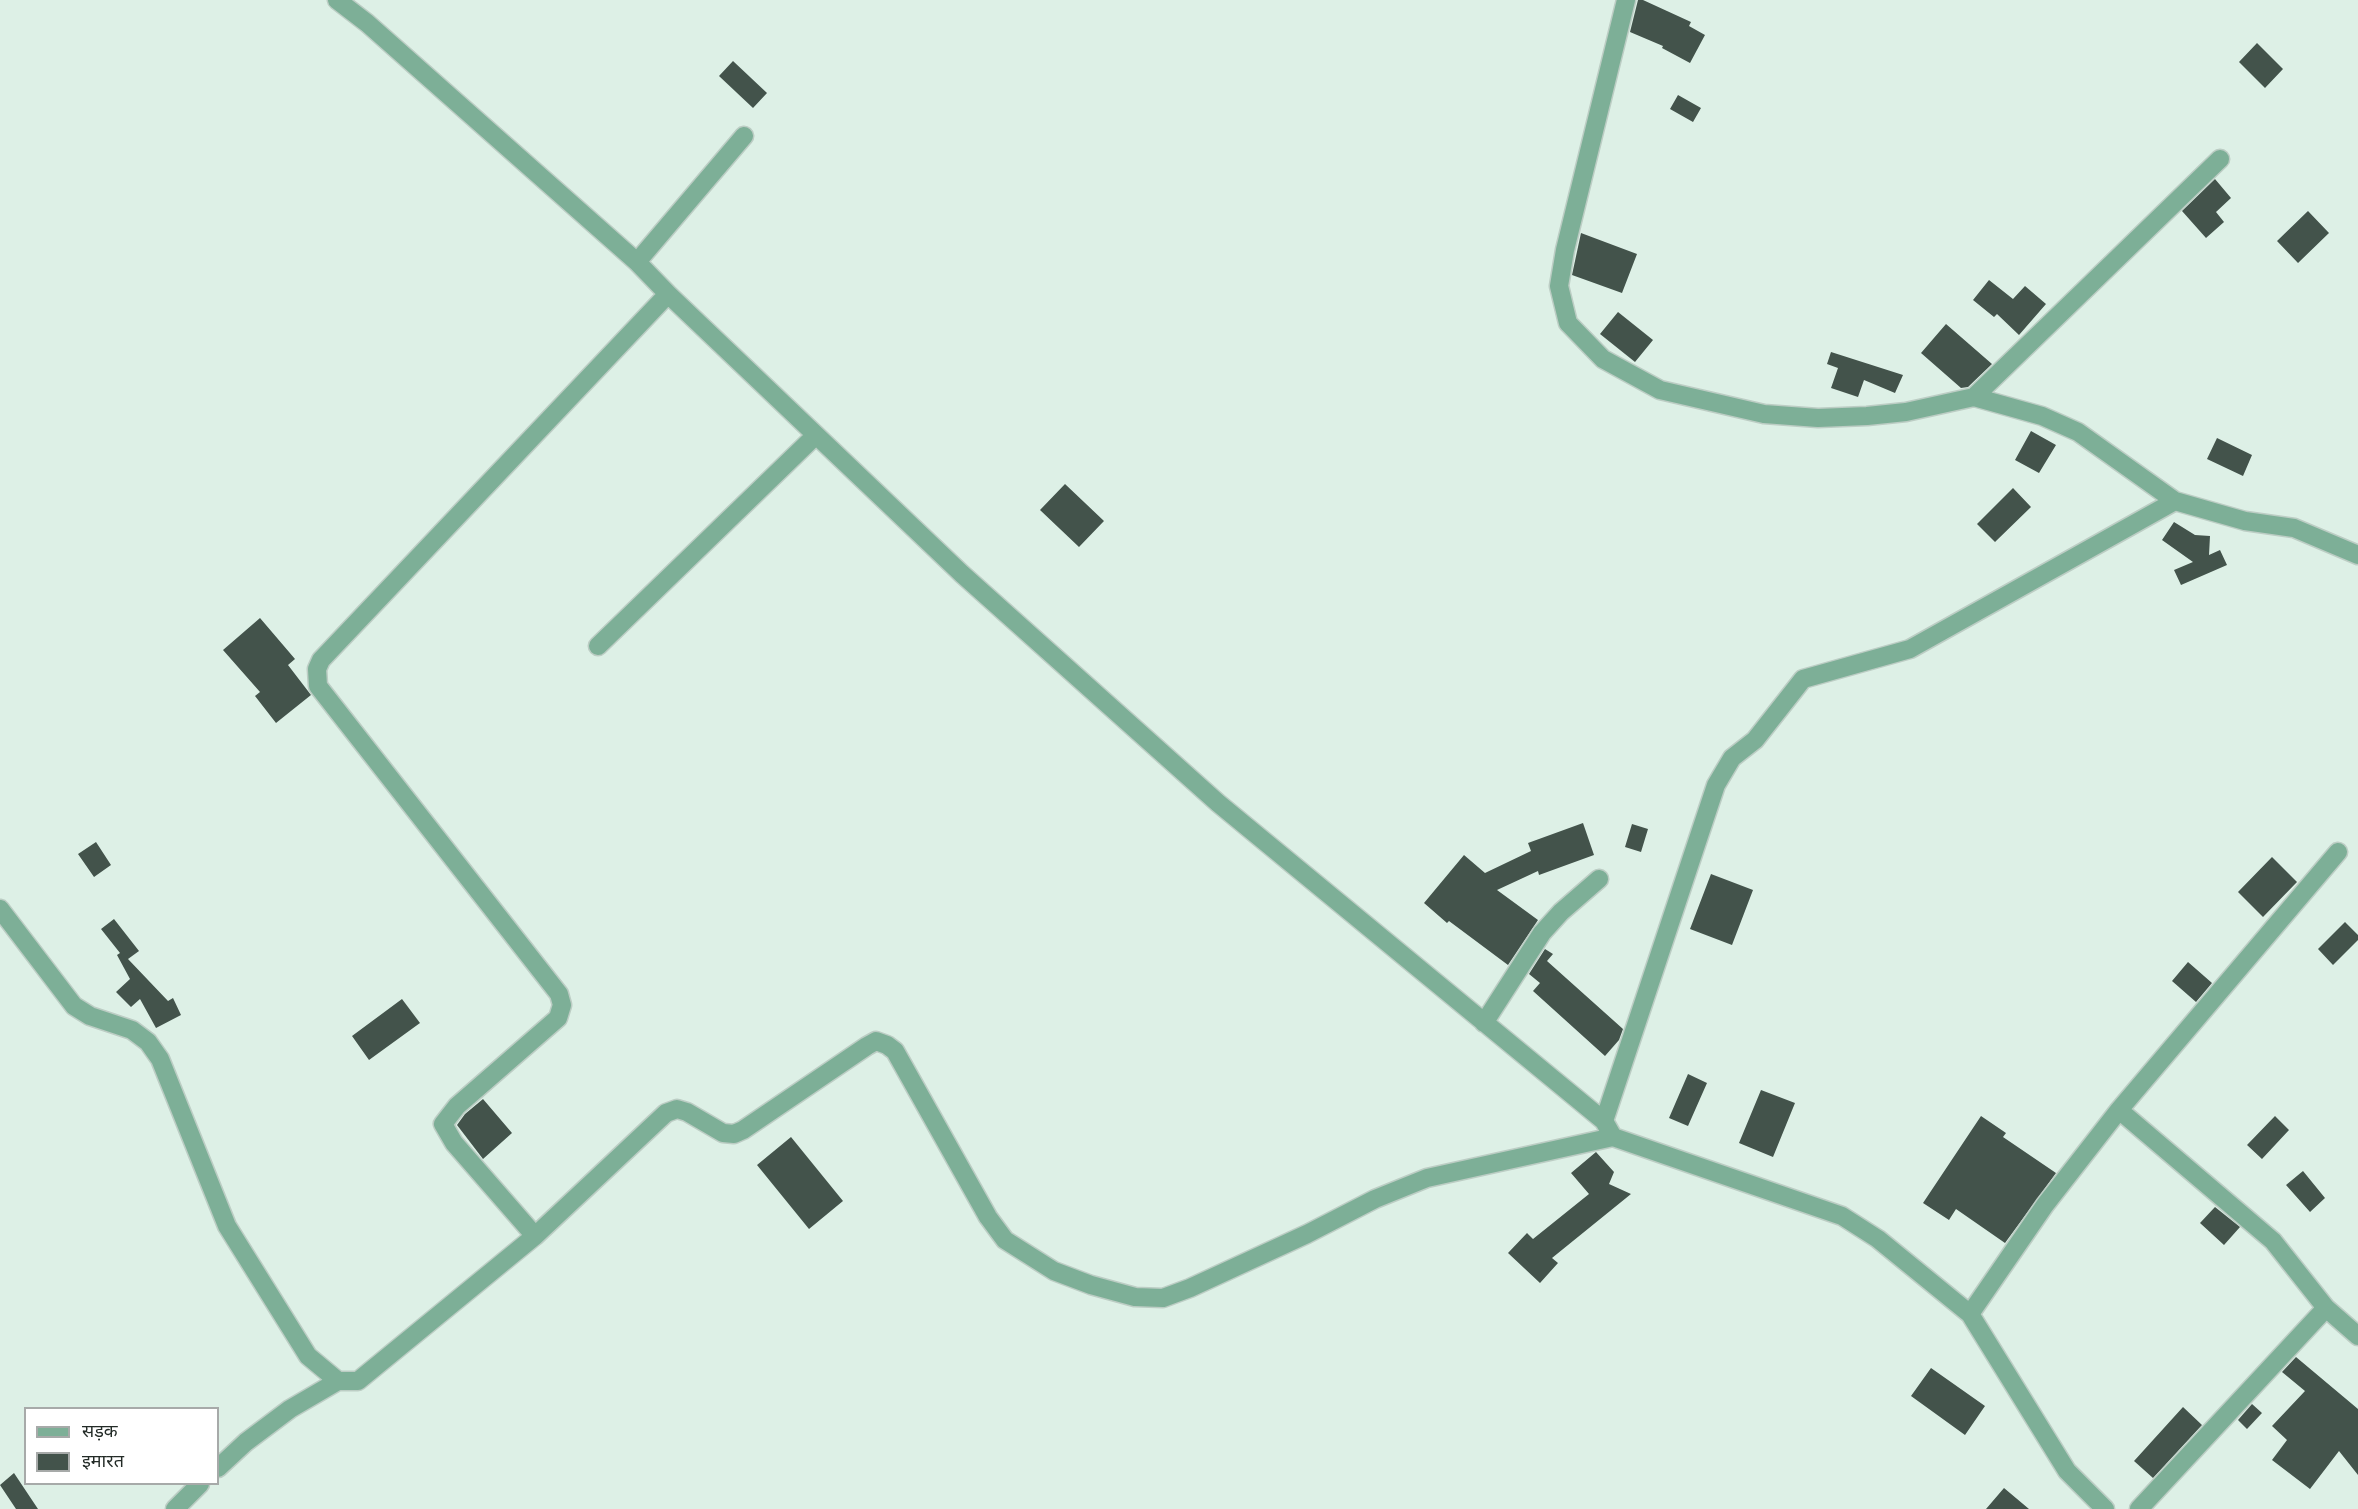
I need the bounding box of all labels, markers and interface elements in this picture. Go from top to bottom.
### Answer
legend [24,1407,219,1485]
text: सड़क [82,1421,118,1441]
text: इमारत [82,1451,124,1471]

